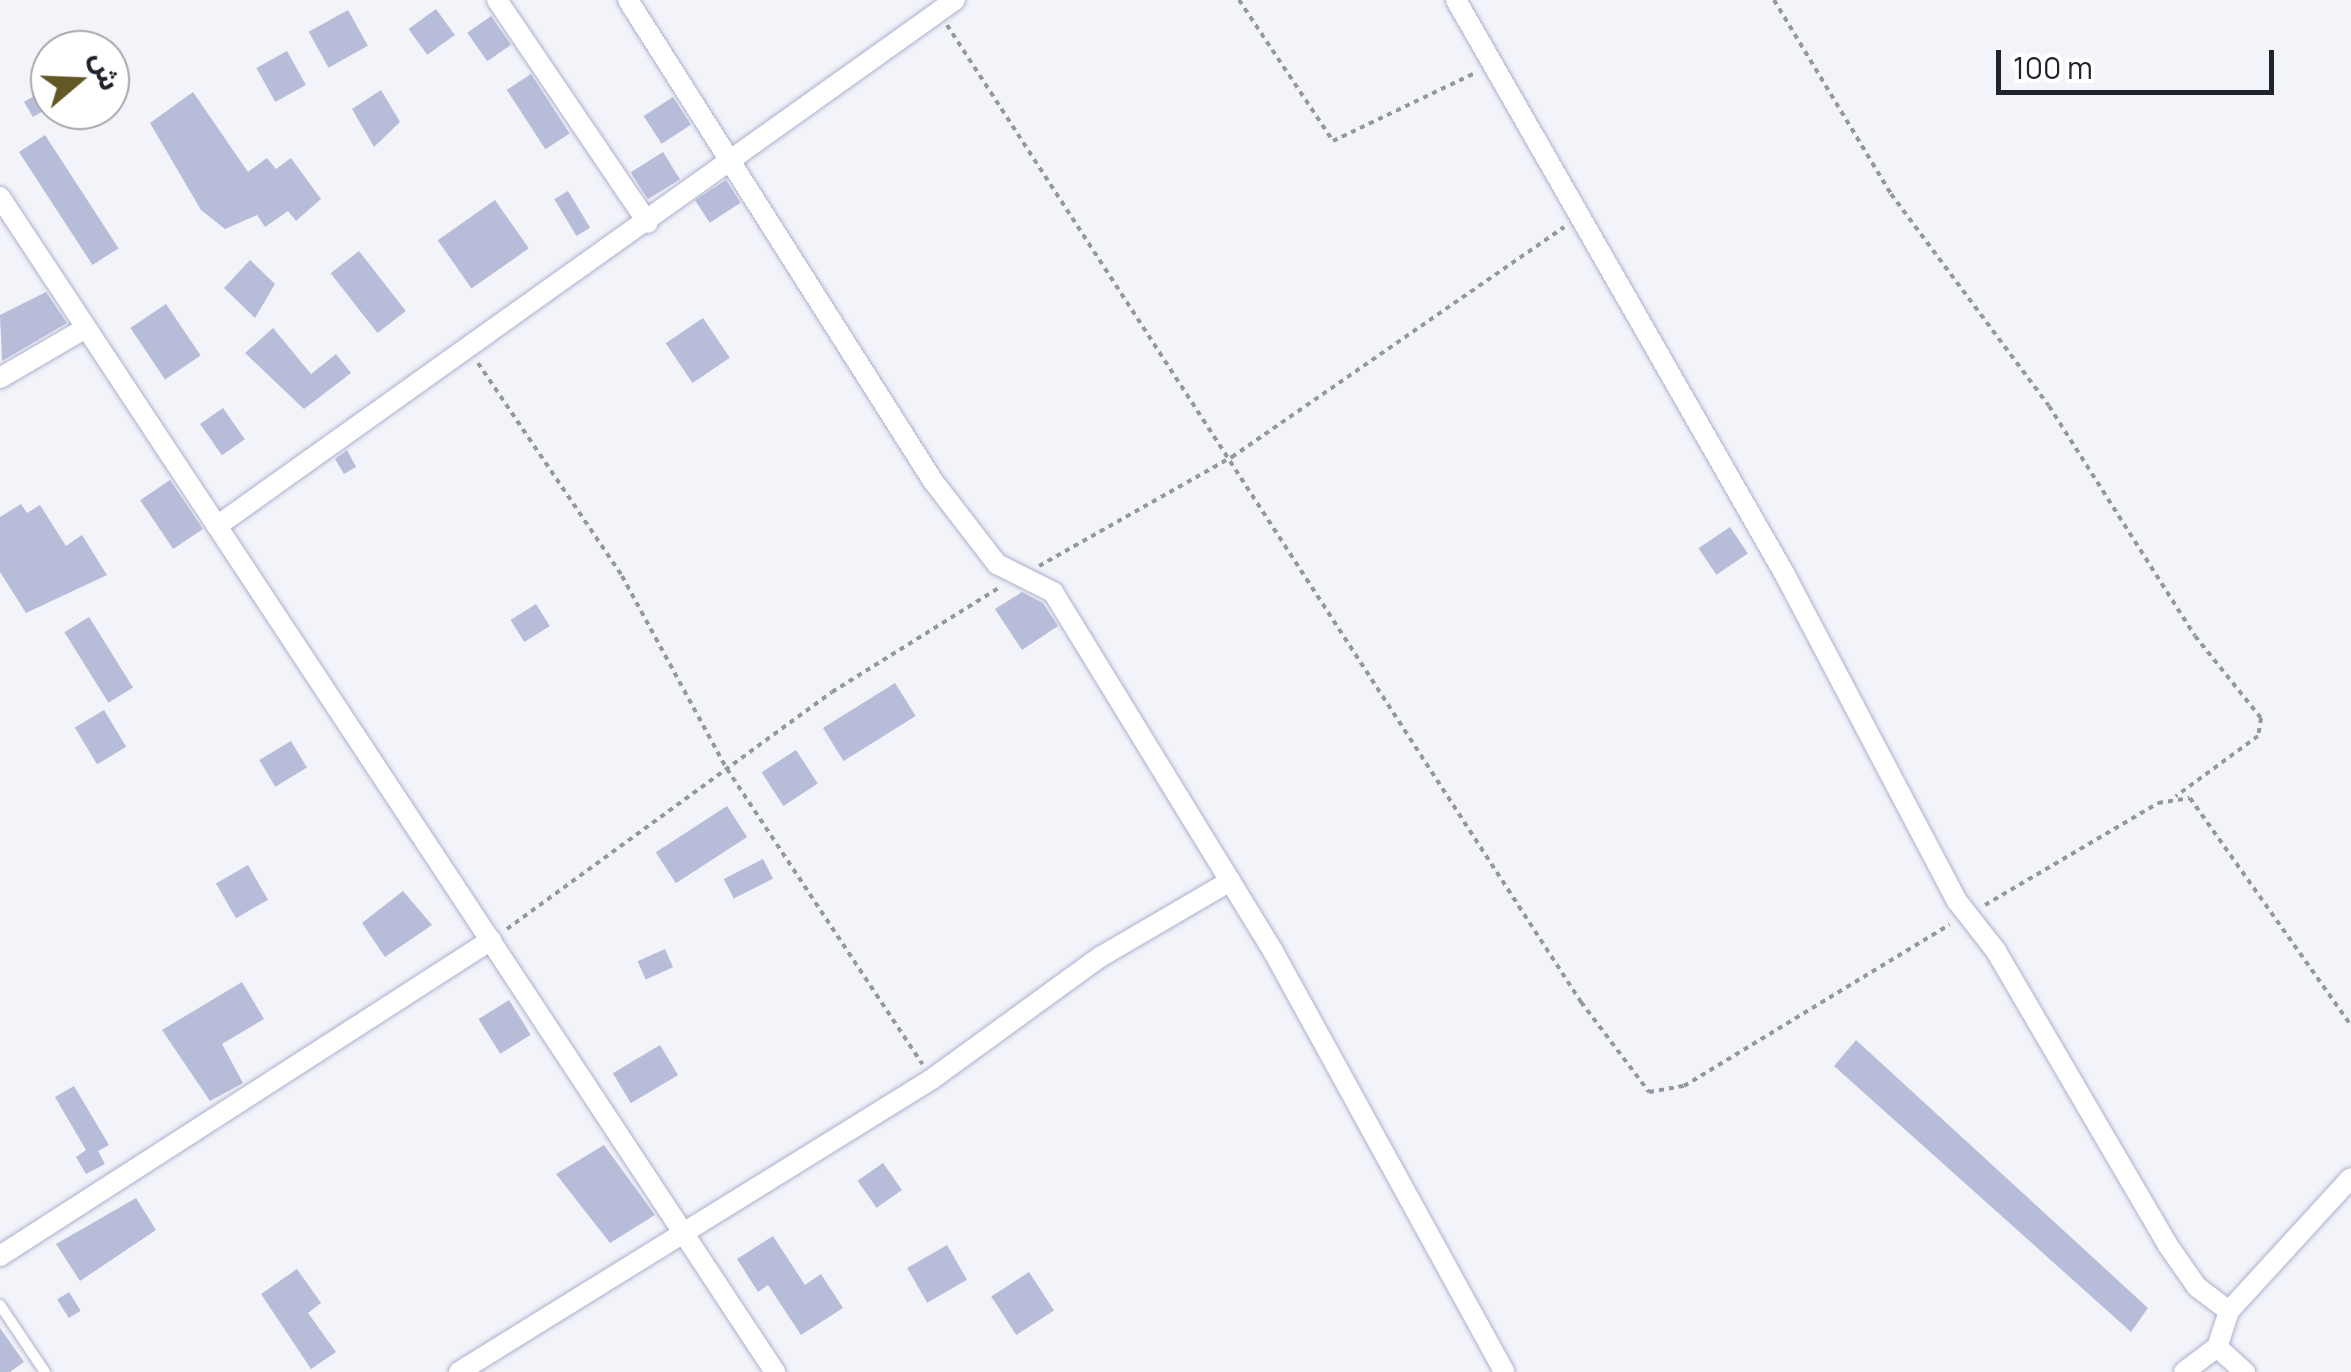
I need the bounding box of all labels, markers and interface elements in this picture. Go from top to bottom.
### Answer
north arrow [30,30,130,130]
scale bar [2001,30,2278,92]
text: ش [82,47,131,95]
text: 100 m [2013,47,2093,88]

